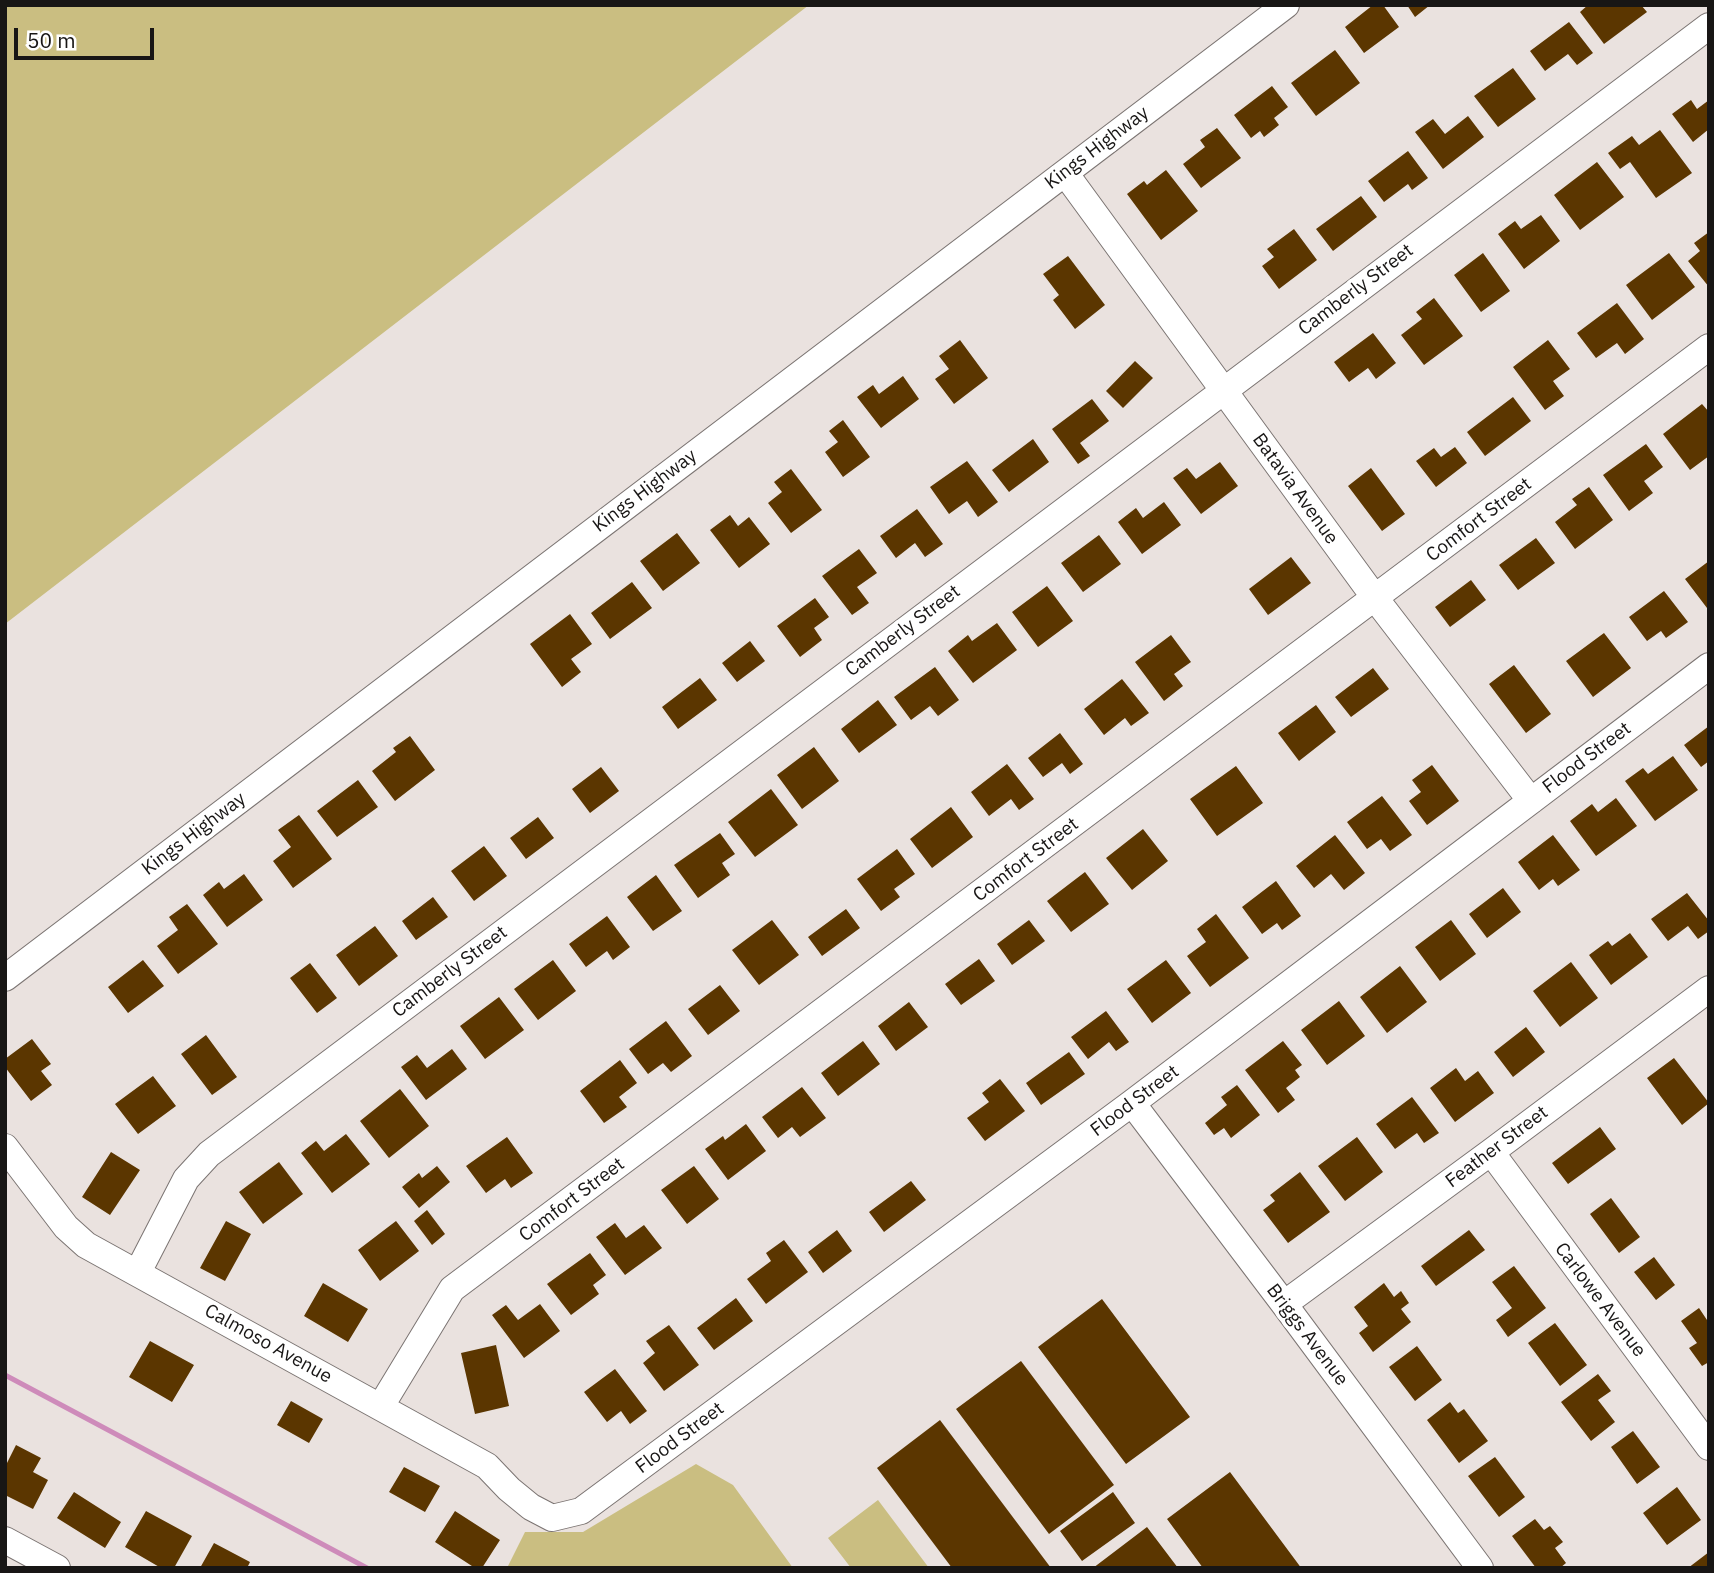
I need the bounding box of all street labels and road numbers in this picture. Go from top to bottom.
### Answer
street label: Kings Highway [1041,102,1153,194]
street label: Camberly Street [1294,239,1418,341]
street label: Batavia Avenue [1247,429,1343,549]
street label: Kings Highway [589,445,701,537]
street label: Comfort Street [1422,473,1536,567]
street label: Camberly Street [841,580,965,682]
street label: Flood Street [1538,717,1636,799]
street label: Kings Highway [138,788,250,880]
street label: Comfort Street [969,813,1083,907]
street label: Camberly Street [388,921,512,1023]
street label: Flood Street [1086,1060,1184,1142]
street label: Feather Street [1441,1101,1553,1193]
street label: Comfort Street [515,1153,629,1247]
street label: Carlowe Avenue [1550,1238,1650,1362]
street label: Briggs Avenue [1261,1280,1353,1390]
street label: Calmoso Avenue [200,1300,336,1388]
street label: Flood Street [631,1397,729,1479]

